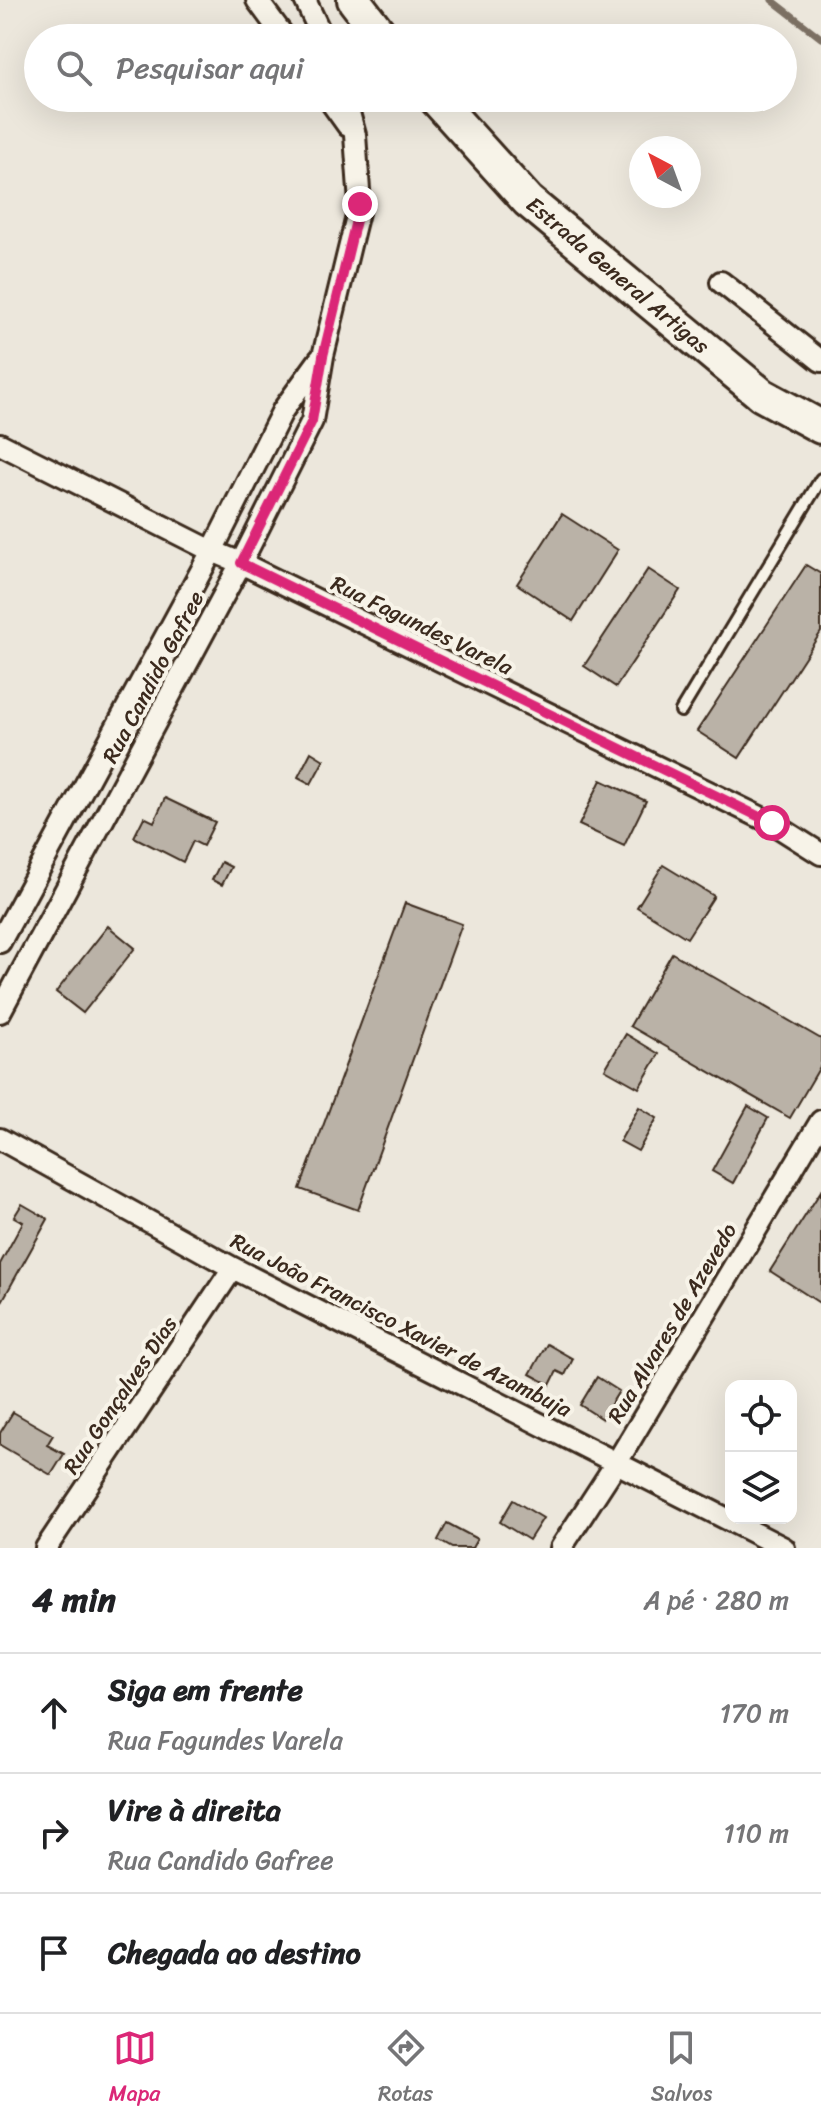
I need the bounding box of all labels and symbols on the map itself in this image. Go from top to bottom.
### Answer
north arrow [629,136,701,208]
route end [342,186,378,222]
street label: Estrada General Artigas [517,186,720,365]
street label: Rua Fagundes Varela [324,564,521,686]
street label: Rua Candido Gafree [91,584,215,770]
route start [754,805,790,841]
street label: Rua Alvares de Azevedo [596,1215,748,1431]
street label: Rua João Francisco Xavier de Azambuja [223,1222,579,1429]
street label: Rua Gonçalves Dias [52,1307,188,1482]

